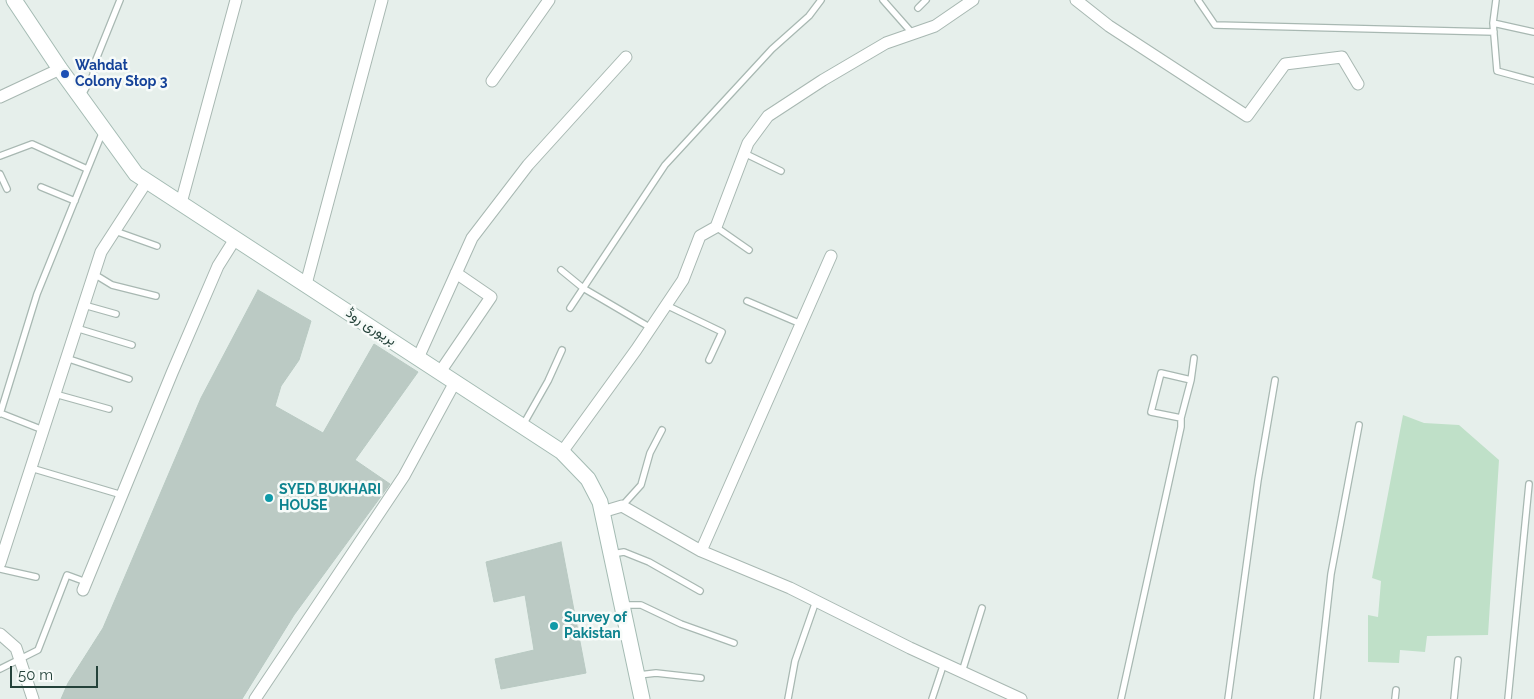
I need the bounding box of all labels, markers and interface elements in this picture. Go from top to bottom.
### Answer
place label: Wahdat Colony Stop 3 [75,58,168,90]
marker: Wahdat Colony Stop 3 [59,68,71,80]
street label: بریوری روڈ [343,305,399,349]
place label: SYED BUKHARI HOUSE [279,482,381,514]
marker: SYED BUKHARI HOUSE [263,492,275,504]
place label: Survey of Pakistan [564,610,627,642]
marker: Survey of Pakistan [548,620,560,632]
scale bar [12,656,100,688]
text: 50 m [18,666,53,684]

